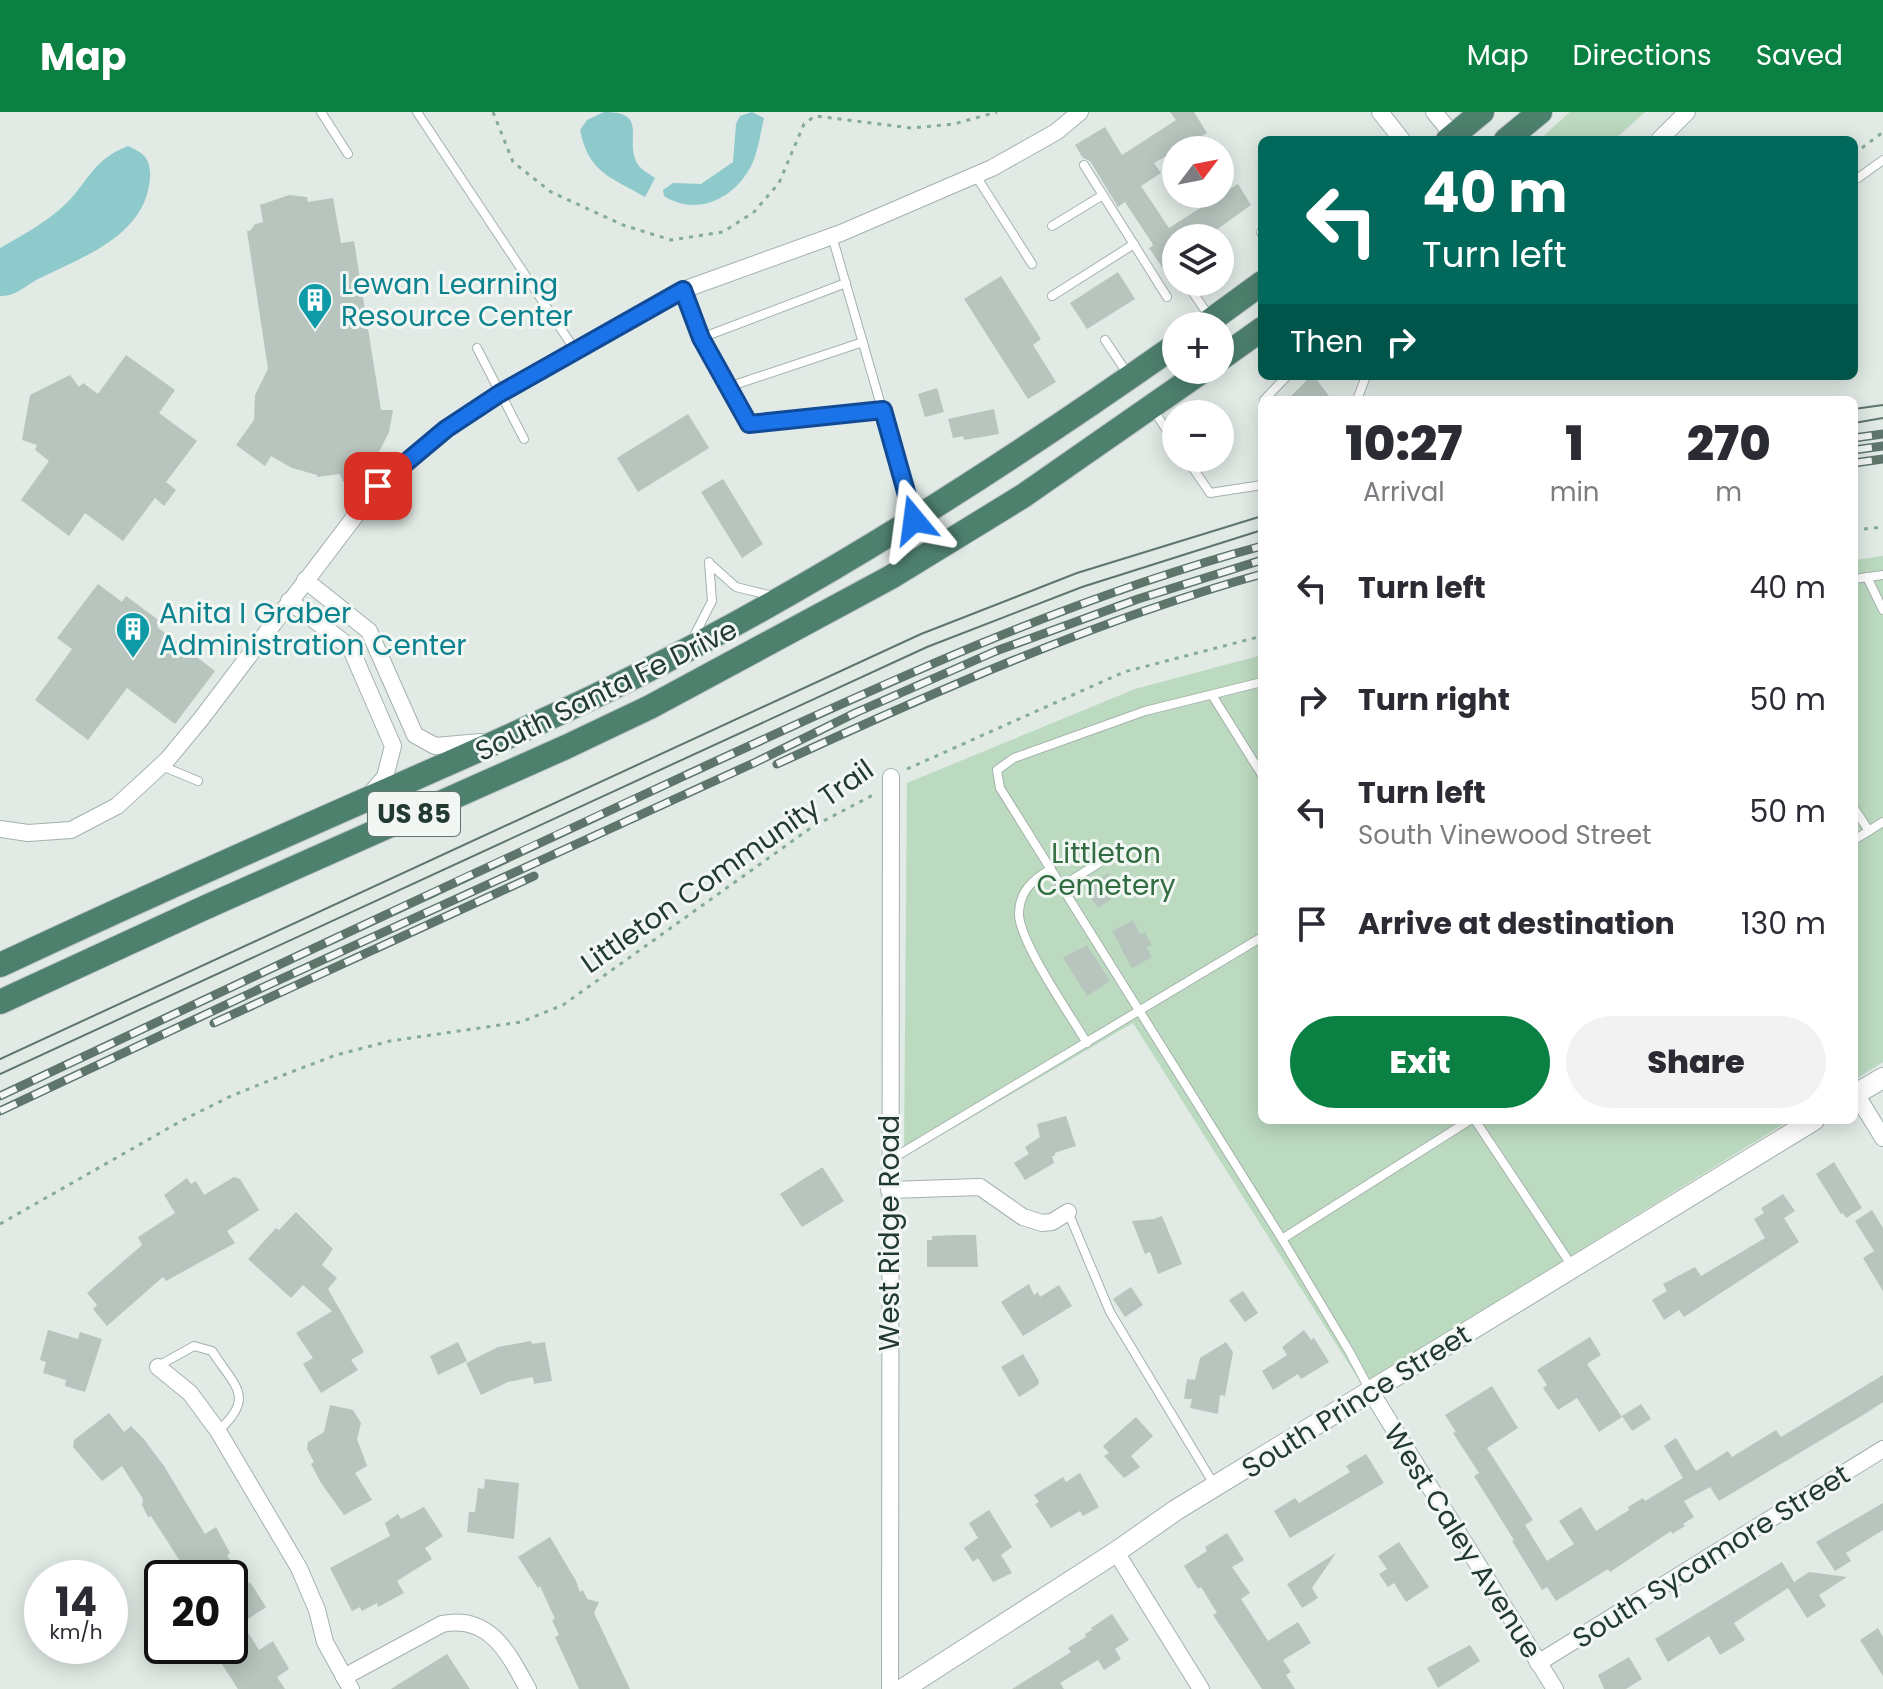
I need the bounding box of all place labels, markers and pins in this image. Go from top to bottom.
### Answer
place label: Lewan Learning Resource Center [341,265,573,336]
building icon: Lewan Learning Resource Center [296,281,334,331]
pin [344,452,412,520]
place label: Anita I Graber Administration Center [159,594,467,665]
building icon: Anita I Graber Administration Center [114,610,152,660]

